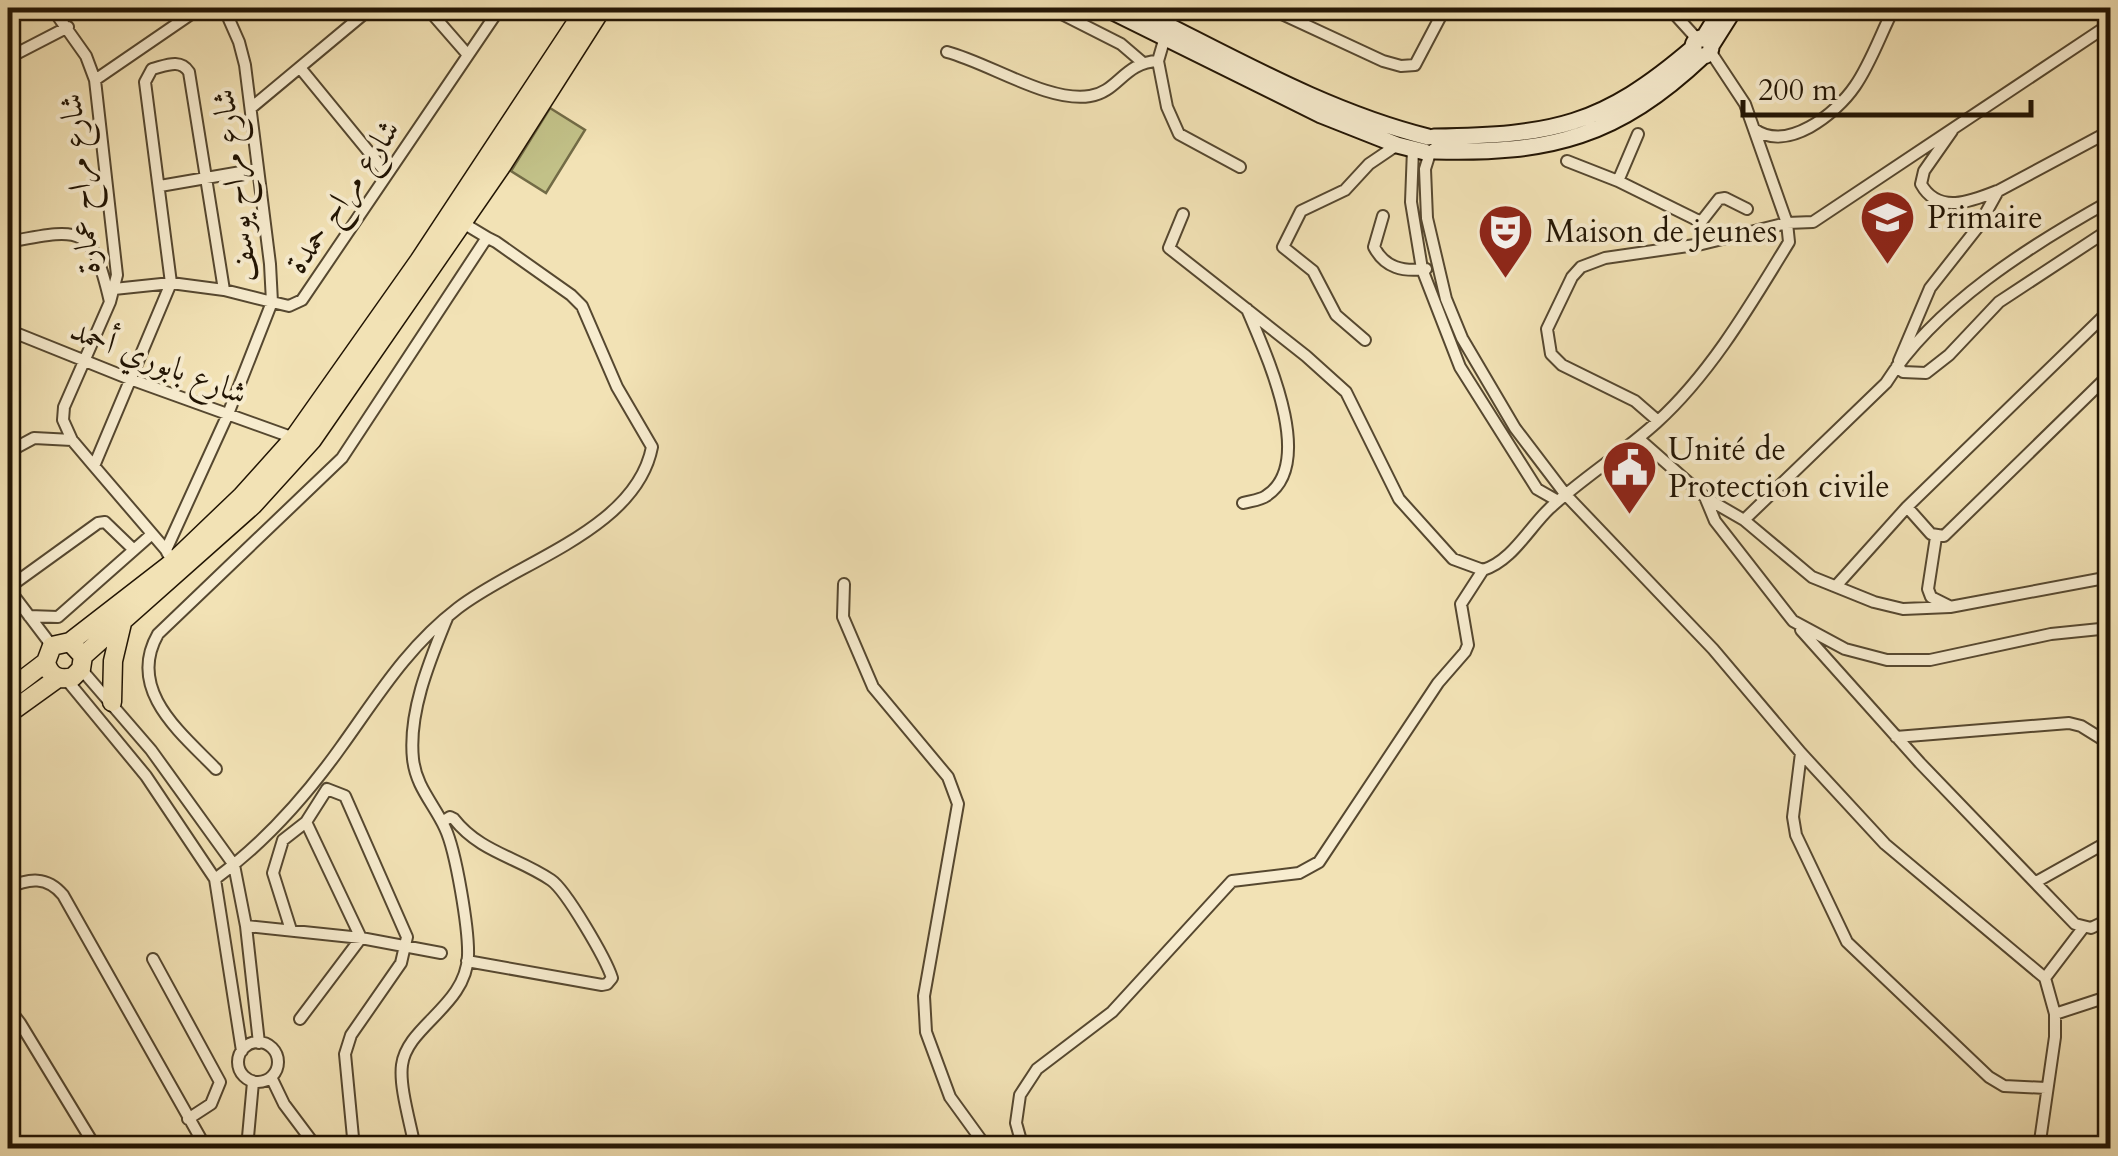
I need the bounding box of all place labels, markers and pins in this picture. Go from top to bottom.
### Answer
school or university icon: Primaire [1858,187,1918,266]
place label: Primaire [1927,196,2043,240]
theatre icon: Maison de jeunes [1476,201,1536,280]
place label: Maison de jeunes [1545,210,1777,254]
place label: Unité de Protection civile [1668,428,1890,509]
public building icon: Unité de Protection civile [1599,437,1659,516]

